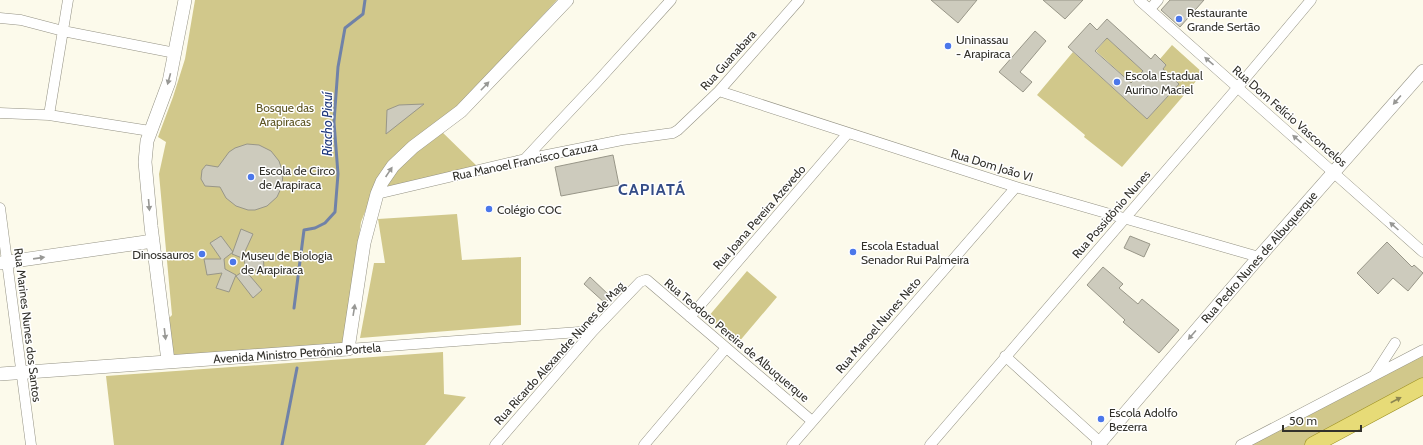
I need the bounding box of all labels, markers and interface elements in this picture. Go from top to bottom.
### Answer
place label: Restaurante Grande Sertão [1187,5,1260,34]
marker: Restaurante Grande Sertão [1174,14,1184,24]
street label: Rua Guanabara [697,26,759,93]
place label: Uninassau - Arapiraca [956,32,1011,61]
marker: Uninassau - Arapiraca [943,41,953,51]
one-way arrow [1204,57,1214,66]
street label: Rua Dom Felício Vasconcelos [1230,62,1350,170]
place label: Escola Estadual Aurino Maciel [1125,68,1203,97]
one-way arrow [166,74,172,86]
marker: Escola Estadual Aurino Maciel [1112,77,1122,87]
one-way arrow [481,81,490,91]
water label: Riacho Piauí [319,91,335,156]
one-way arrow [1393,95,1402,105]
park label: Bosque das Arapiracas [256,100,314,129]
one-way arrow [1292,134,1302,144]
street label: Rua Manoel Francisco Cazuza [451,138,599,184]
street label: Rua Dom João VI [949,145,1035,185]
street label: Rua Joana Pereira Azevedo [709,161,809,272]
place label: Escola de Circo de Arapiraca [259,163,336,192]
one-way arrow [385,167,393,177]
street label: Rua Possidônio Nunes [1069,167,1153,261]
marker: Escola de Circo de Arapiraca [246,172,256,182]
district label: CAPIATÁ [618,180,686,199]
street label: Rua Pedro Nunes de Albuquerque [1198,188,1320,326]
one-way arrow [146,199,152,211]
place label: Colégio COC [497,202,562,217]
marker: Colégio COC [484,204,494,214]
one-way arrow [1389,221,1399,230]
place label: Escola Estadual Senador Rui Palmeira [861,238,969,267]
street label: Rua Marines Nunes dos Santos [11,247,45,403]
place label: Dinossauros [132,247,194,262]
marker: Escola Estadual Senador Rui Palmeira [848,247,858,257]
place label: Museu de Biologia de Arapiraca [241,248,333,277]
marker: Dinossauros [197,249,207,259]
one-way arrow [33,255,45,261]
marker: Museu de Biologia de Arapiraca [228,257,238,267]
street label: Rua Manoel Nunes Neto [832,274,924,376]
street label: Rua Teodoro Pereira de Albuquerque [662,275,812,405]
street label: Rua Ricardo Alexandre Nunes de Mag [491,277,628,428]
one-way arrow [351,304,357,317]
one-way arrow [162,328,168,340]
one-way arrow [1188,330,1197,339]
street label: Avenida Ministro Petrônio Portela [213,340,382,366]
one-way arrow [1391,397,1402,403]
place label: Escola Adolfo Bezerra [1109,405,1178,434]
scale bar [1283,407,1361,433]
text: 50 m [1289,413,1317,428]
marker: Escola Adolfo Bezerra [1096,414,1106,424]

